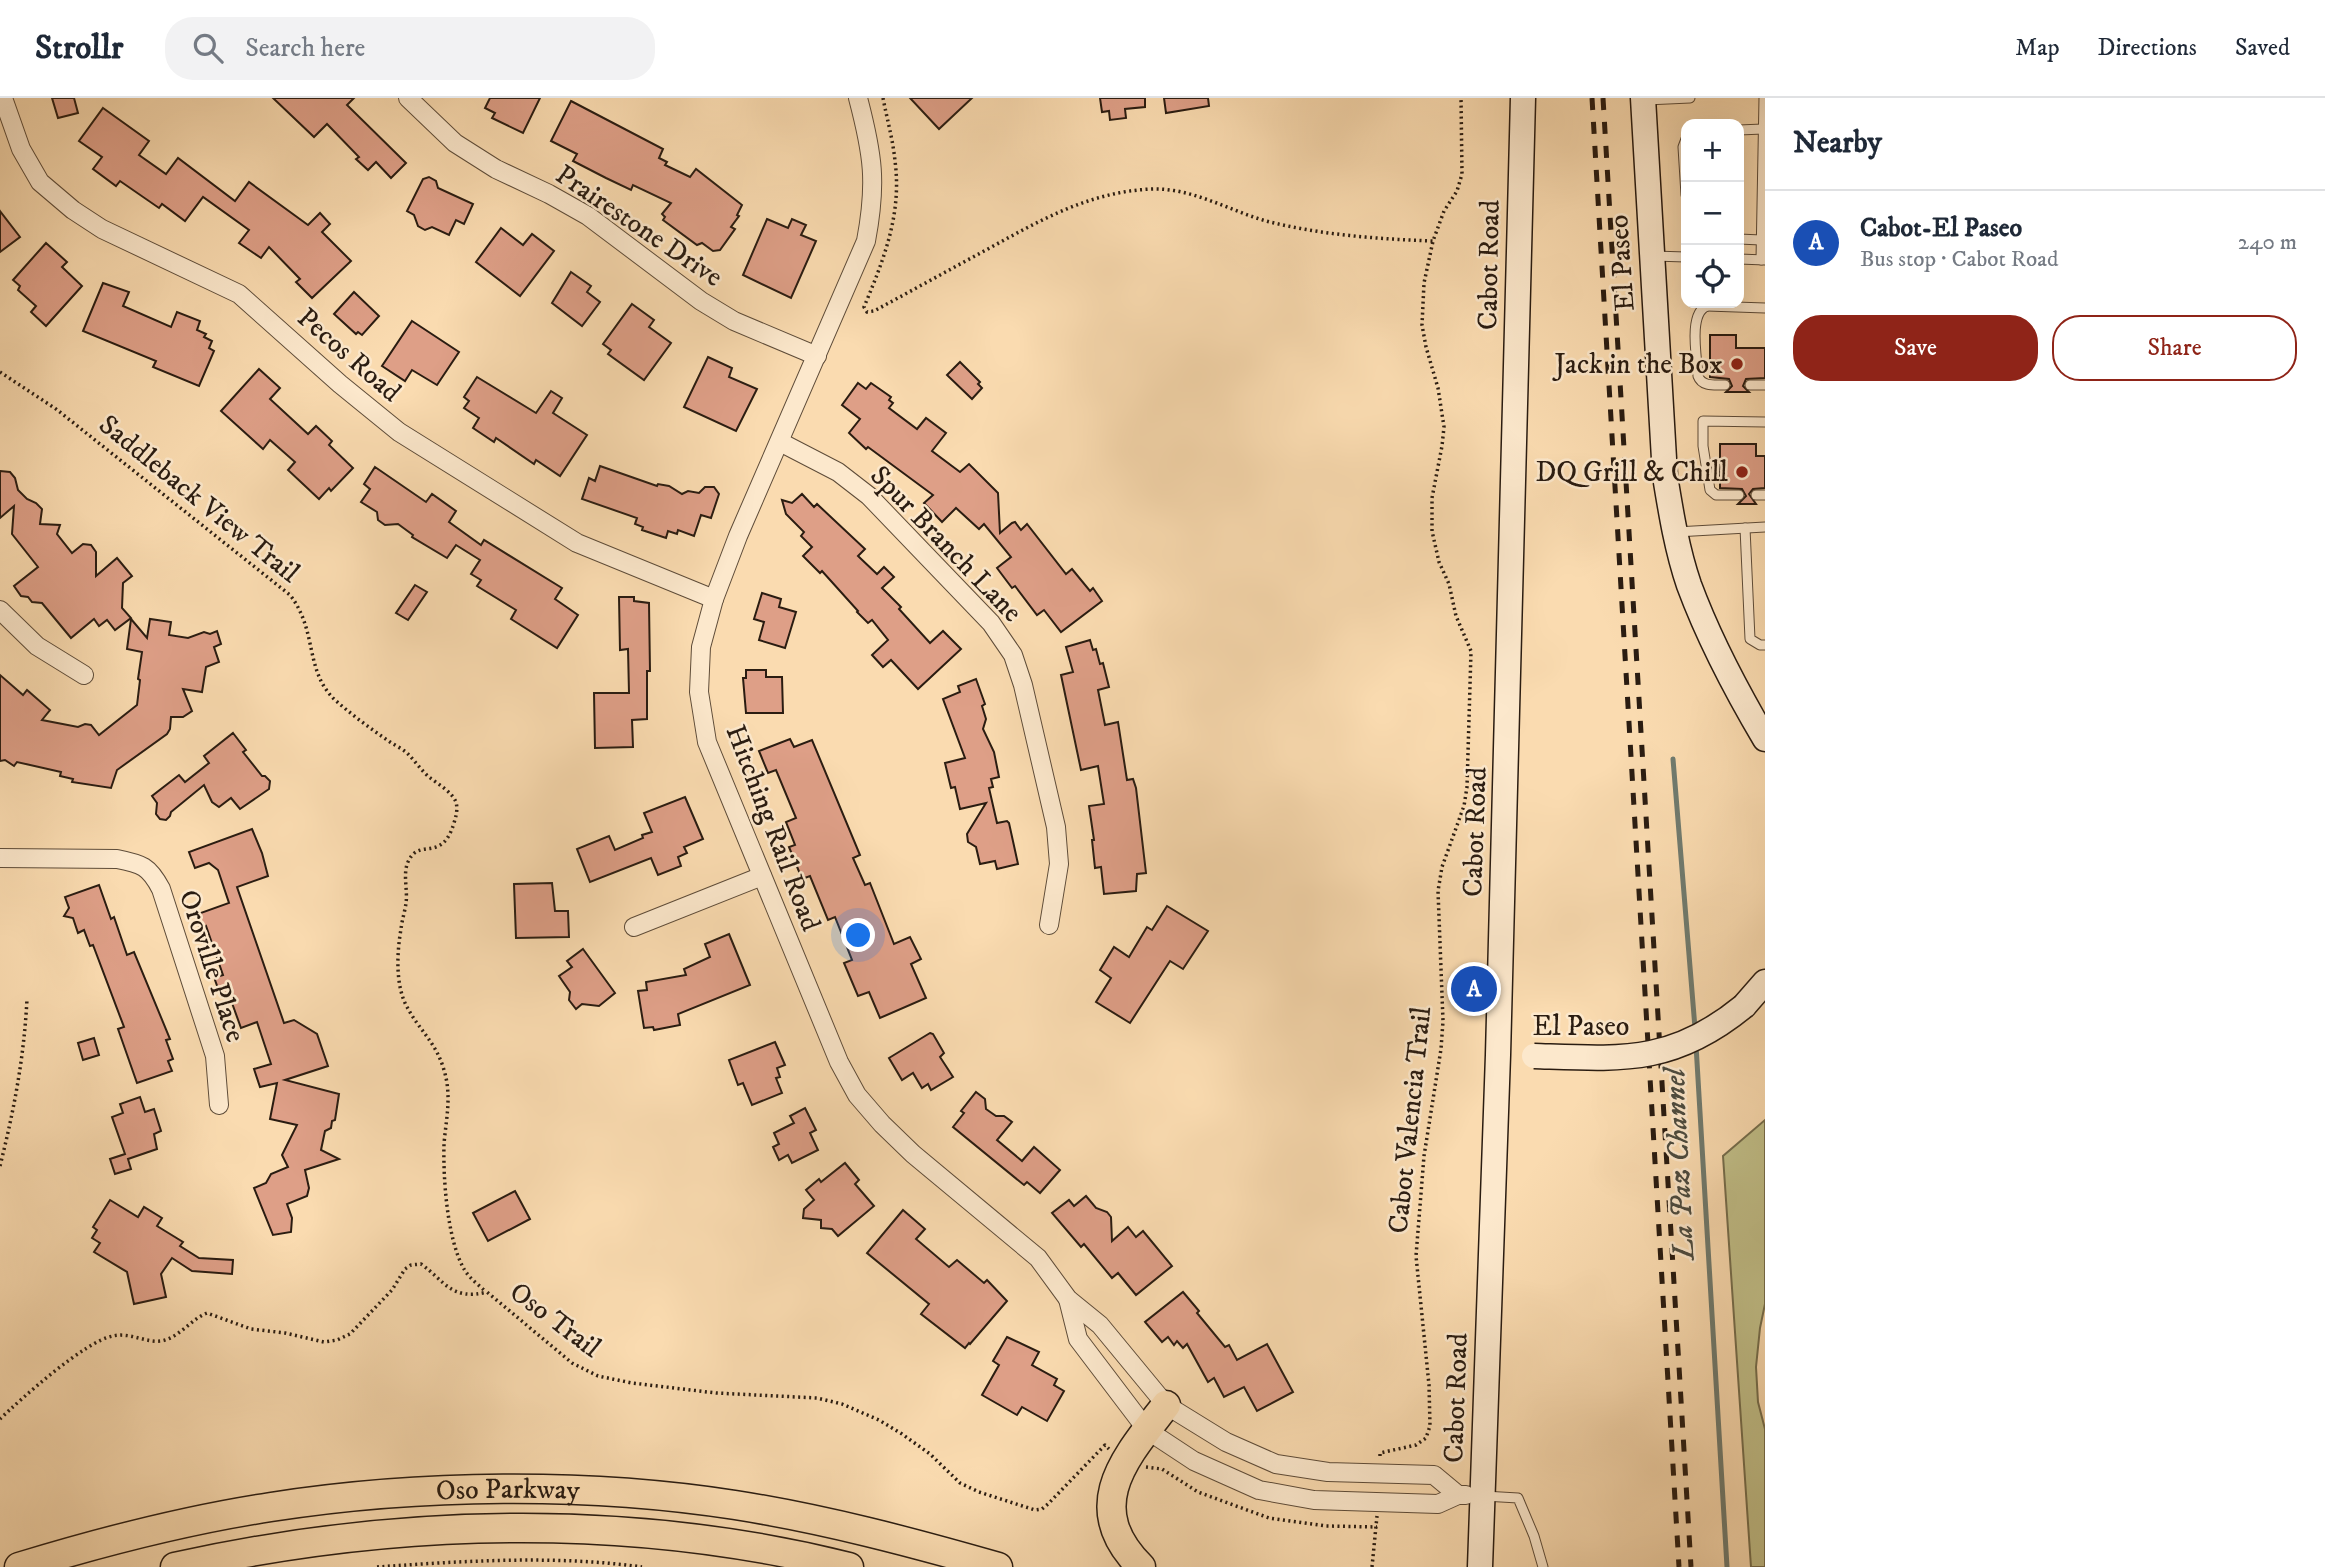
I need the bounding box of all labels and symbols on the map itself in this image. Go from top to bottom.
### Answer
street label: Prairestone Drive [549,157,729,295]
street label: Cabot Road [1470,200,1508,330]
street label: El Paseo [1601,213,1643,313]
street label: Pecos Road [290,300,408,410]
place label: Jack in the Box [1551,347,1723,382]
marker: Jack in the Box [1729,356,1745,372]
street label: Saddleback View Trail [92,407,307,591]
place label: DQ Grill & Chill [1535,455,1729,490]
street label: Spur Branch Lane [863,458,1029,630]
marker: DQ Grill & Chill [1734,464,1750,480]
street label: Hitching Rail Road [718,720,828,936]
street label: Cabot Road [1455,766,1495,898]
street label: Oroville Place [171,886,253,1046]
your location [841,918,875,952]
pin: A [1451,963,1497,1015]
street label: Cabot Valencia Trail [1381,1004,1439,1235]
street label: El Paseo [1533,1009,1629,1044]
water label: La Paz Channel [1656,1064,1704,1263]
street label: Oso Trail [503,1274,608,1366]
street label: Cabot Road [1436,1332,1476,1464]
street label: Oso Parkway [435,1471,581,1508]

